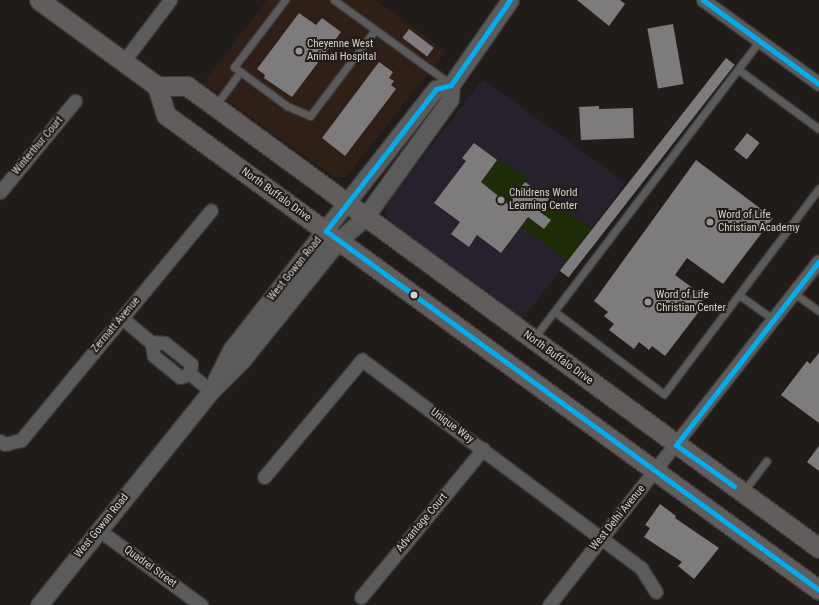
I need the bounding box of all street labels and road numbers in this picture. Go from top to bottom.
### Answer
street label: Winterthur Court [10,114,66,178]
street label: North Buffalo Drive [238,165,314,225]
street label: West Gowan Road [265,234,325,304]
street label: Zermatt Avenue [89,295,143,355]
street label: North Buffalo Drive [520,328,596,388]
street label: Unique Way [428,406,476,446]
street label: West Delhi Avenue [588,483,648,553]
street label: West Gowan Road [72,491,132,561]
street label: Advantage Court [394,491,450,555]
street label: Quadrel Street [121,543,179,591]

